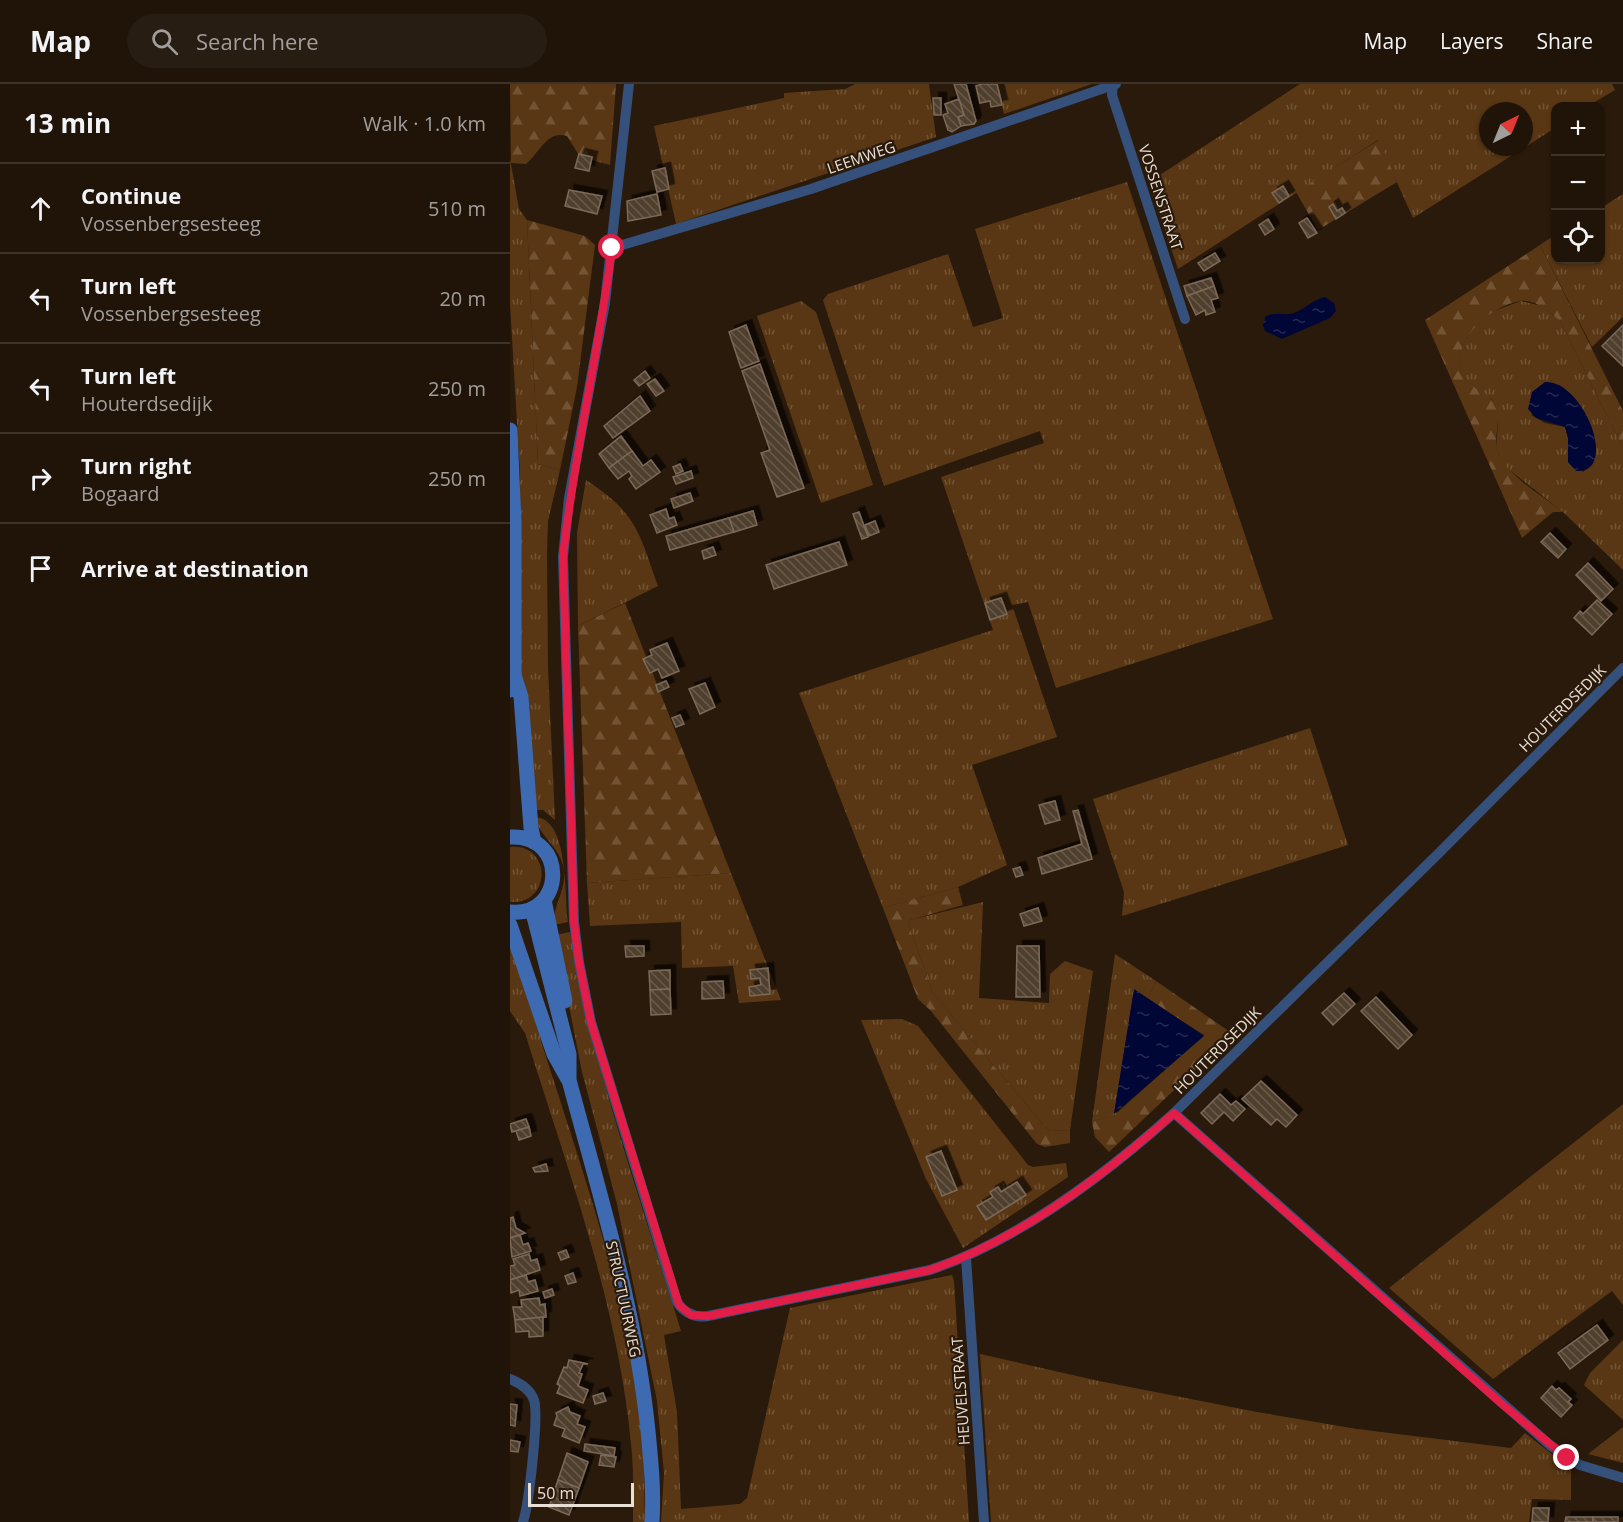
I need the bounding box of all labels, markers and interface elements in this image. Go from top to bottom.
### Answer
search box [127,14,547,68]
text: Map [30,22,91,60]
icon: search [148,25,181,58]
text: Search here [196,26,319,56]
text: Map [1364,27,1407,55]
text: Layers [1440,27,1504,55]
text: Share [1537,27,1593,55]
north arrow [1479,102,1533,156]
map controls [1551,102,1605,264]
button: + [1551,102,1605,156]
text: 13 min [24,105,111,141]
text: Walk · 1.0 km [363,110,486,137]
street label: LEEMWEG [824,136,898,178]
street label: VOSSENSTRAAT [1135,142,1188,253]
button: − [1551,156,1605,210]
text: Continue [81,180,181,210]
icon: ahead [24,192,57,225]
text: 510 m [428,195,486,222]
text: Vossenbergsesteeg [81,210,261,237]
button: locate [1551,210,1605,264]
route start [598,234,624,260]
text: Turn left [81,270,176,300]
icon: left [24,282,57,315]
text: 20 m [439,285,486,312]
text: Vossenbergsesteeg [81,300,261,327]
text: Turn left [81,360,176,390]
icon: left [24,372,57,405]
text: 250 m [428,375,486,402]
text: Houterdsedijk [81,390,212,417]
text: Turn right [81,450,192,480]
icon: right [24,462,57,495]
text: 250 m [428,465,486,492]
text: Bogaard [81,480,159,507]
icon: arrive [24,552,57,585]
text: Arrive at destination [81,553,309,583]
street label: HOUTERDSEDIJK [1514,660,1610,756]
street label: HOUTERDSEDIJK [1169,1002,1265,1098]
street label: STRUCTUURWEG [602,1239,646,1359]
street label: HEUVELSTRAAT [946,1335,974,1446]
route end [1553,1444,1579,1470]
scale bar [528,1480,634,1508]
text: 50 m [537,1482,574,1504]

